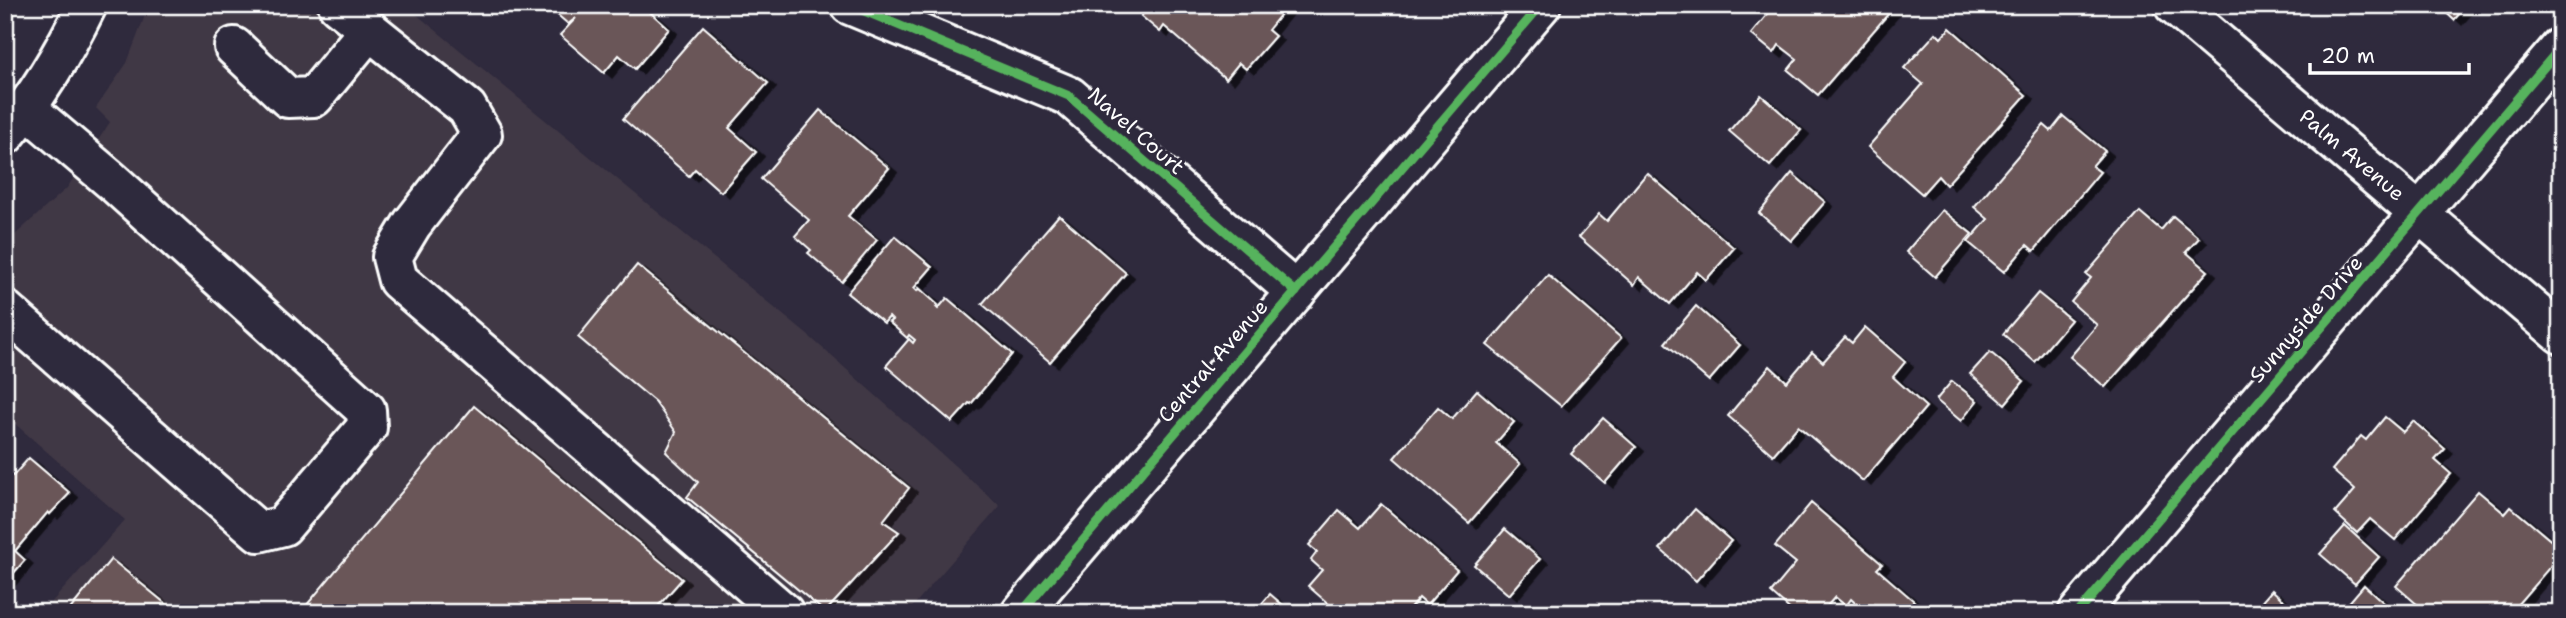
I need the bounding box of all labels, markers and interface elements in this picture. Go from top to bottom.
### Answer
scale bar [2310,32,2470,76]
text: 20 m [2321,42,2375,70]
street label: Navel Court [1082,81,1190,181]
street label: Palm Avenue [2293,103,2411,207]
street label: Sunnyside Drive [2243,249,2369,389]
street label: Central Avenue [1152,293,1274,429]

